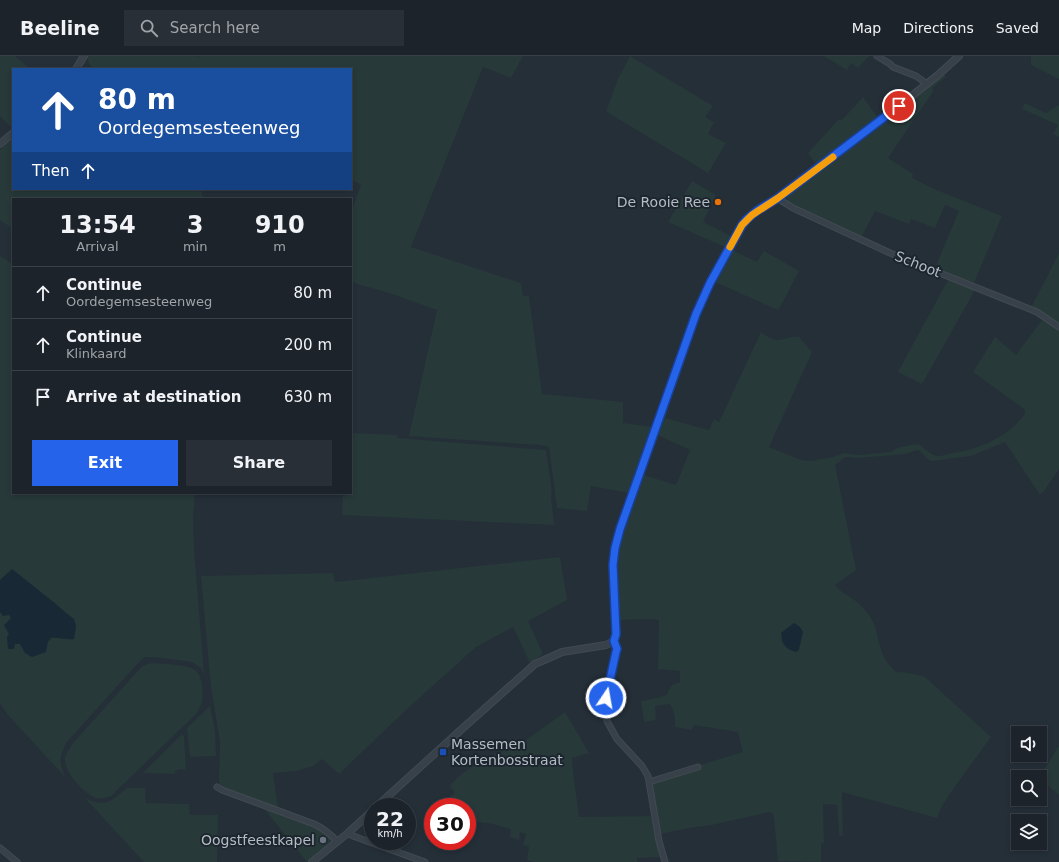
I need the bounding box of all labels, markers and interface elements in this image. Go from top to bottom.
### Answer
search box [124,10,404,46]
text: Beeline [20,17,100,39]
icon: search [138,17,160,39]
text: Search here [170,19,260,37]
text: Map [852,20,881,36]
text: Directions [903,20,974,36]
text: Saved [996,20,1039,36]
text: 80 m [98,83,176,116]
icon: ahead [32,84,84,136]
pin [882,89,916,123]
icon: arrive [888,95,910,117]
text: Oordegemsesteenweg [98,117,300,138]
icon: ahead [77,160,99,182]
text: Then [32,162,69,180]
place label: De Rooie Ree [617,194,710,210]
marker: De Rooie Ree [713,197,723,207]
text: 13:54 [59,211,136,239]
text: 3 [187,211,203,239]
text: 910 [255,211,305,239]
text: Arrival [76,239,119,254]
text: min [183,239,207,254]
text: m [273,239,286,254]
street label: Schoot [893,248,944,281]
text: Continue [66,276,142,294]
icon: ahead [32,282,54,304]
text: 80 m [294,284,332,302]
text: Oordegemsesteenweg [66,294,212,309]
text: Continue [66,328,142,346]
icon: ahead [32,334,54,356]
text: 200 m [284,336,332,354]
text: Klinkaard [66,346,127,361]
icon: arrive [32,386,54,408]
text: Arrive at destination [66,388,241,406]
text: 630 m [284,388,332,406]
button: Exit [32,440,178,486]
button: Share [186,440,332,486]
position arrow [585,677,627,719]
map controls [1011,726,1047,850]
button: sound [1011,726,1047,762]
place label: Massemen Kortenbosstraat [451,736,563,768]
marker: Massemen Kortenbosstraat [438,747,448,757]
button: search [1011,770,1047,806]
speed limit sign: 30 [424,798,476,850]
text: 22 [376,807,404,831]
button: layers [1011,814,1047,850]
text: km/h [377,828,403,839]
place label: Oogstfeestkapel [201,832,315,848]
marker: Oogstfeestkapel [318,835,328,845]

